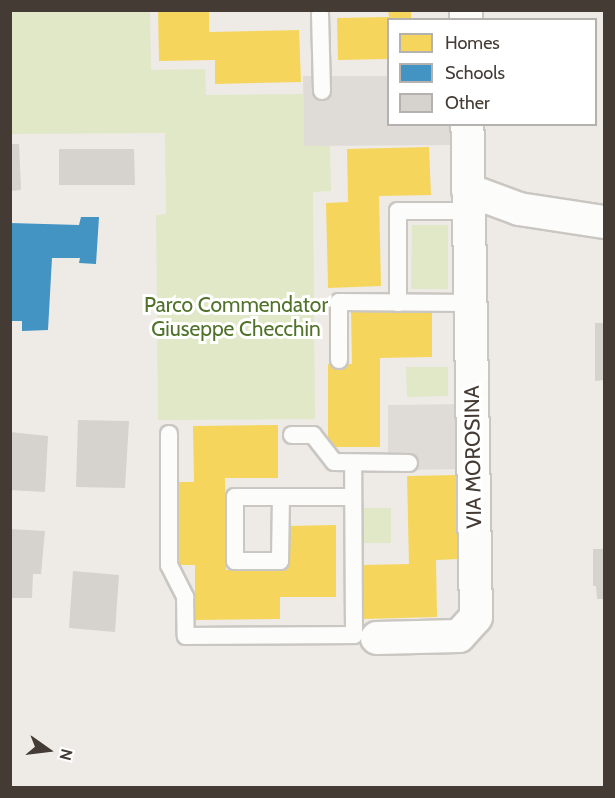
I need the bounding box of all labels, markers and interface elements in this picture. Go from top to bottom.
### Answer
legend [387,18,597,126]
text: Homes [445,32,500,54]
text: Schools [445,62,505,84]
text: Other [445,92,490,114]
park label: Parco Commendator Giuseppe Checchin [144,292,328,342]
street label: VIA MOROSINA [459,385,487,529]
north arrow [18,720,78,780]
text: N [55,747,77,762]

